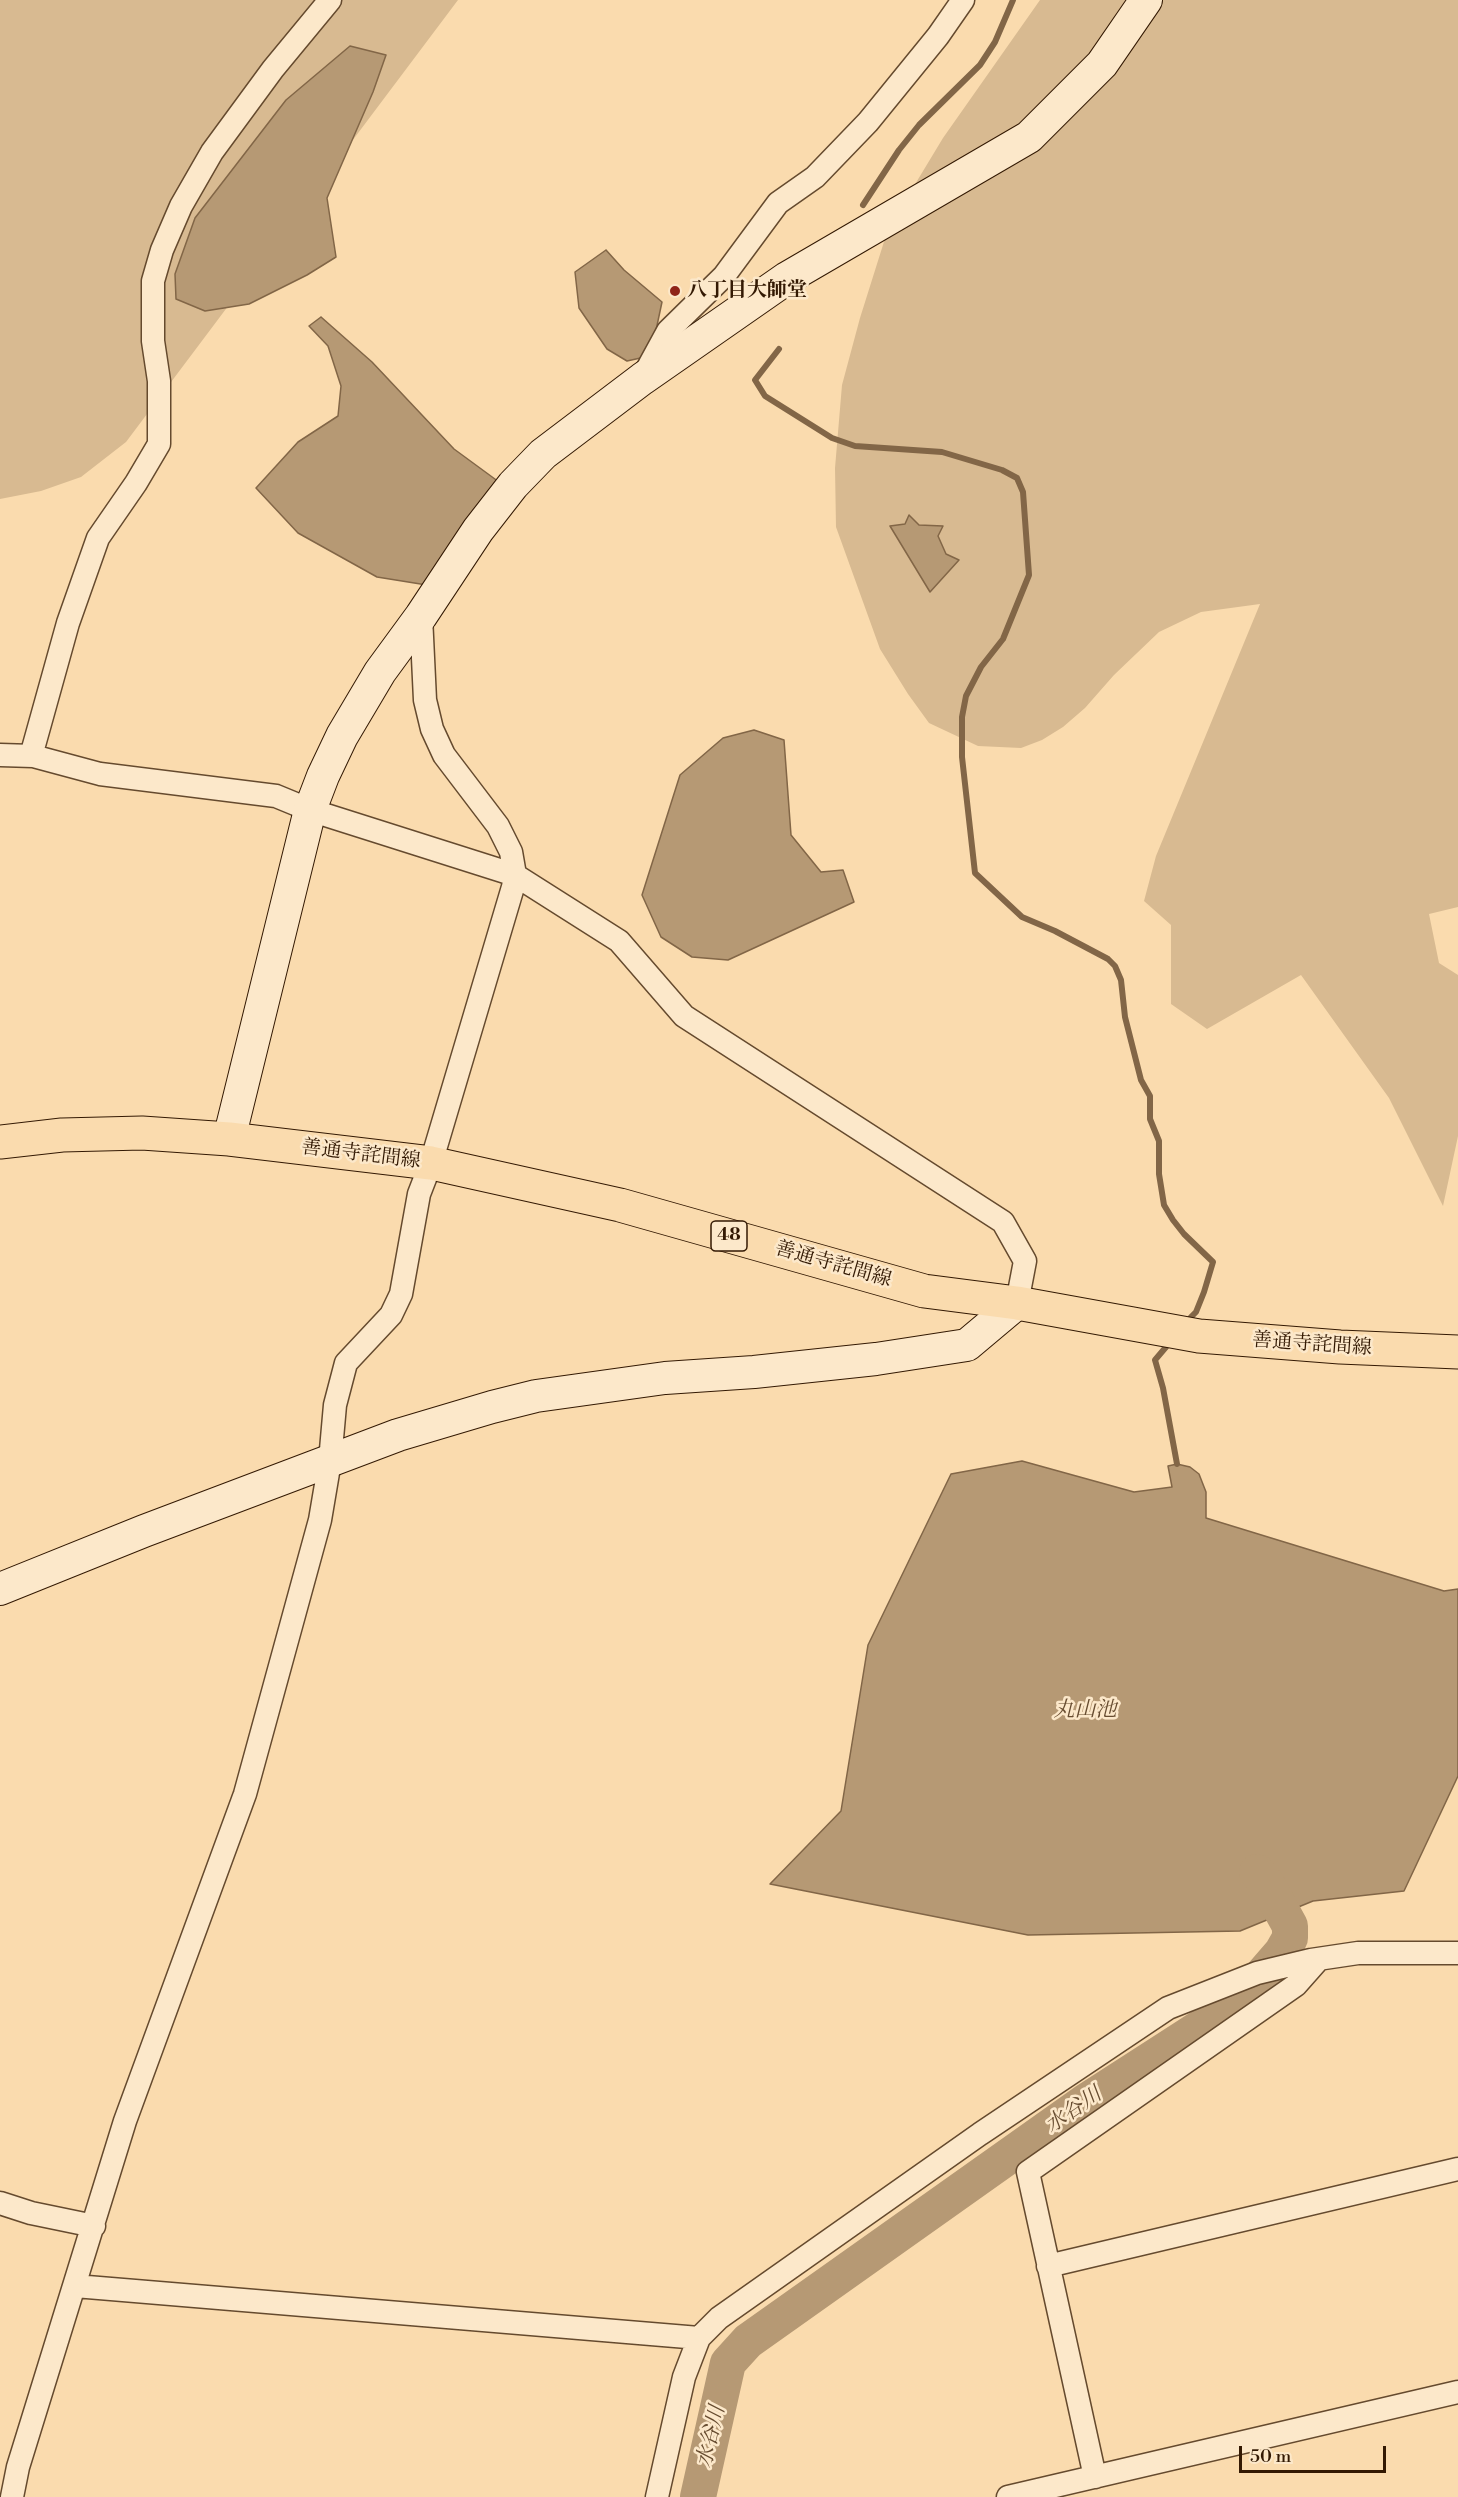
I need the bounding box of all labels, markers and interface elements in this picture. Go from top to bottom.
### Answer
place label: 八丁目大師堂 [687,279,807,303]
marker: 八丁目大師堂 [668,284,682,298]
street label: 善通寺詫間線 [300,1136,422,1174]
road number: 48 [711,1221,747,1251]
street label: 善通寺詫間線 [772,1237,894,1293]
street label: 善通寺詫間線 [1251,1329,1373,1361]
water label: 丸山池 [1054,1698,1116,1724]
water label: 水谷川 [1041,2083,1107,2139]
water label: 水谷川 [693,2403,731,2471]
scale bar [1242,2434,1389,2472]
text: 50 m [1250,2445,1291,2468]

